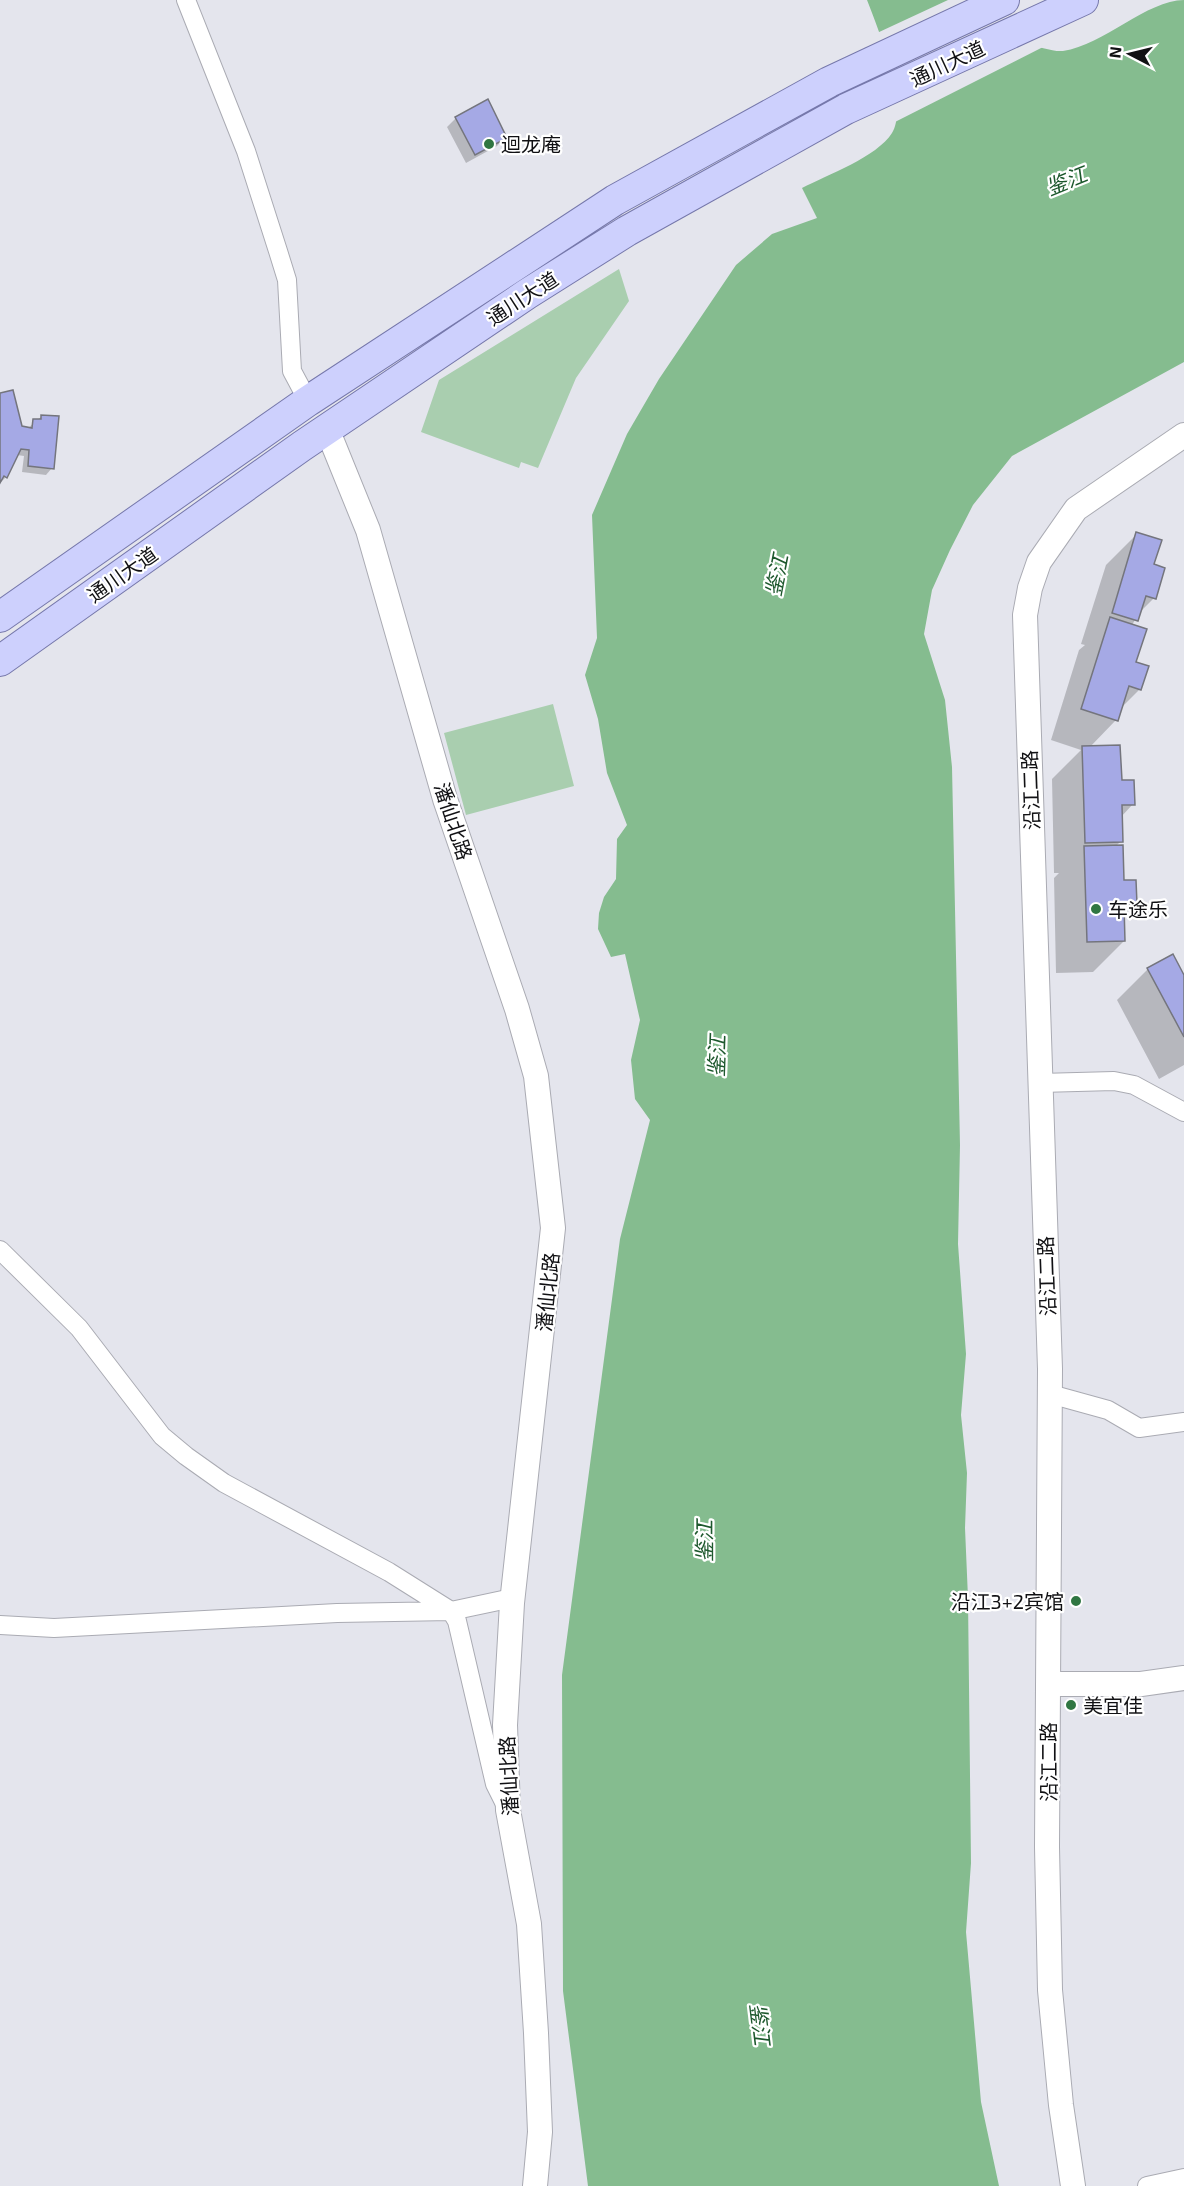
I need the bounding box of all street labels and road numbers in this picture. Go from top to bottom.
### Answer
street label: 通川大道 [906,35,988,91]
street label: 通川大道 [482,266,562,330]
street label: 通川大道 [82,541,162,607]
street label: 沿江二路 [1017,750,1043,830]
street label: 潘仙北路 [430,779,478,863]
street label: 沿江二路 [1033,1236,1059,1316]
street label: 潘仙北路 [531,1251,563,1333]
street label: 沿江二路 [1036,1722,1060,1802]
street label: 潘仙北路 [494,1735,522,1817]

